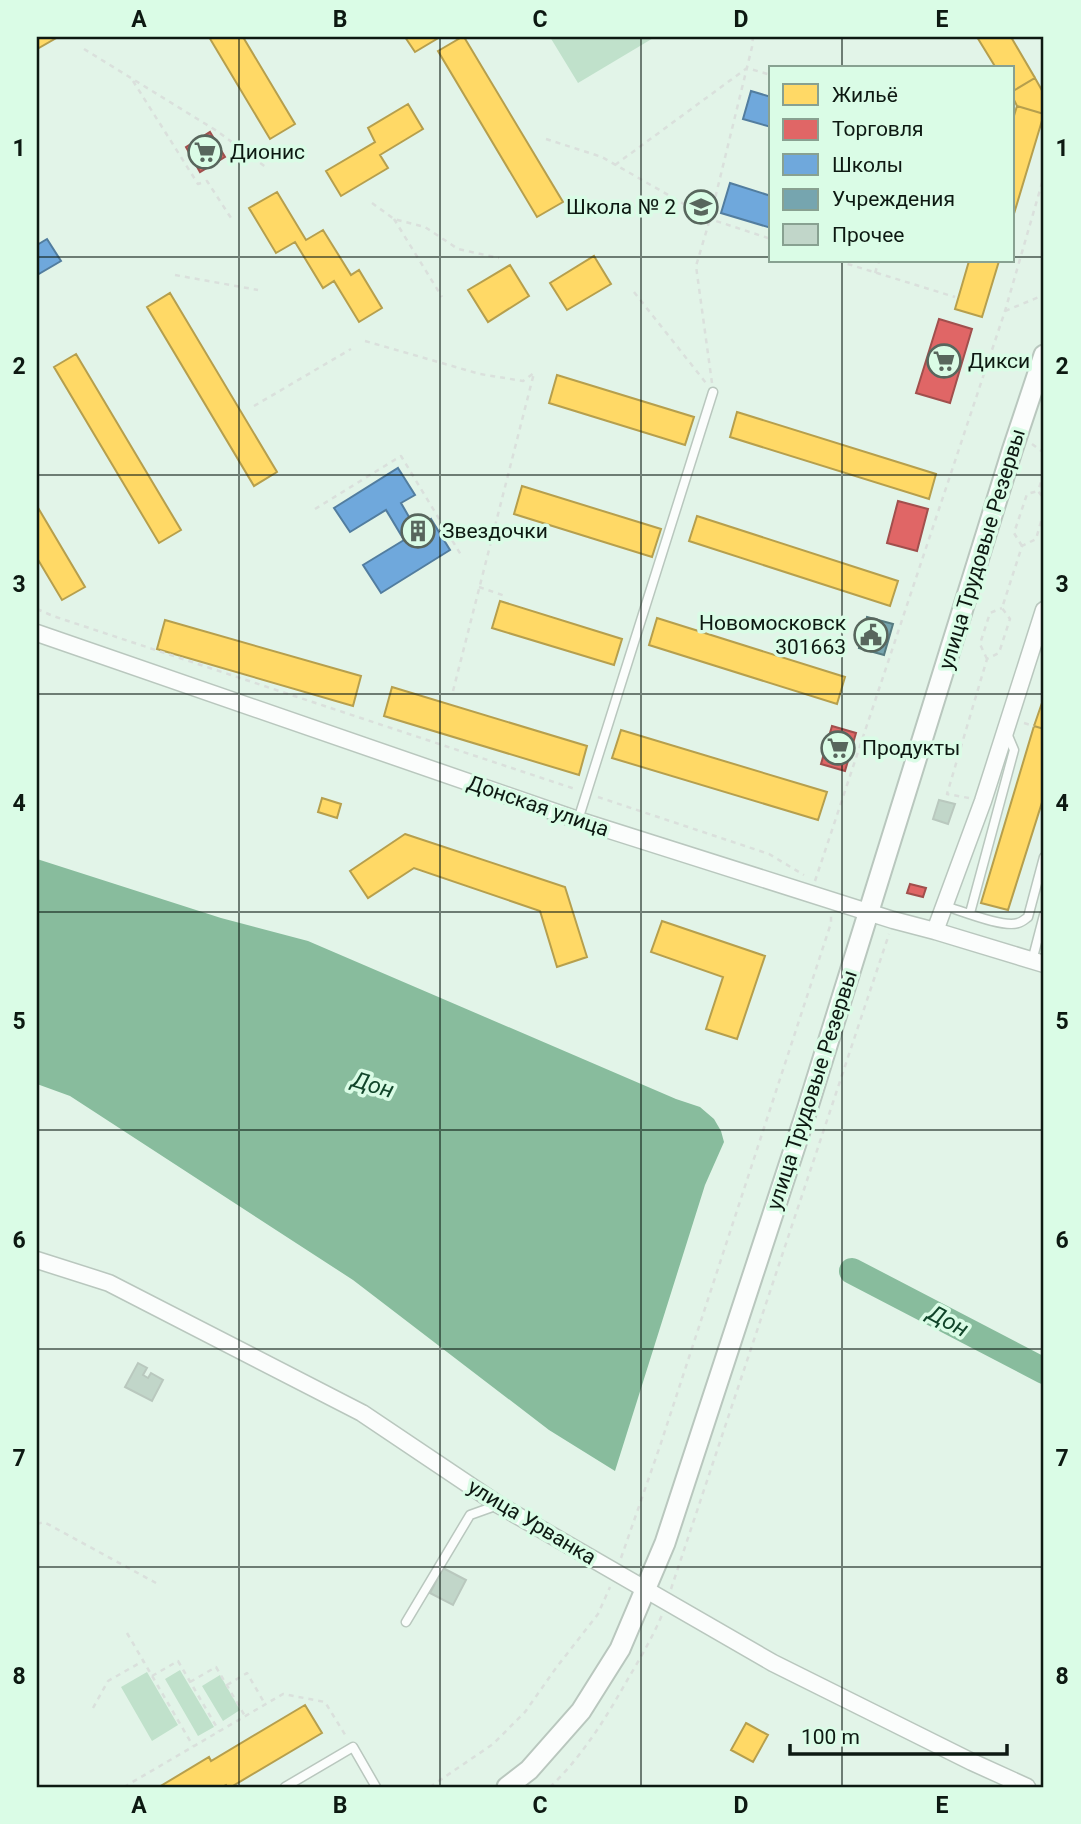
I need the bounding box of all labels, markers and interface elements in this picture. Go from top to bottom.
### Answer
text: A [131,6,147,33]
text: B [333,6,347,33]
text: C [532,6,548,33]
text: D [734,6,748,33]
text: E [936,6,949,33]
legend [769,66,1014,262]
text: Жильё [832,83,898,107]
text: Торговля [832,117,924,141]
supermarket icon: Дионис [186,133,224,171]
text: 1 [12,135,26,162]
text: 1 [1055,135,1069,162]
place label: Дионис [230,140,305,164]
text: Школы [832,153,903,177]
text: Учреждения [832,187,955,211]
school or university icon: Школа № 2 [682,188,720,226]
place label: Школа № 2 [566,195,676,219]
text: Прочее [832,223,904,247]
supermarket icon: Дикси [925,342,963,380]
place label: Дикси [968,349,1030,373]
text: 2 [12,353,26,380]
text: 2 [1055,353,1069,380]
street label: улица Трудовые Резервы [934,426,1030,672]
building icon: Звездочки [399,512,437,550]
place label: Звездочки [442,519,548,543]
text: 3 [12,571,26,598]
text: 3 [1055,571,1069,598]
place label: Новомосковск 301663 [699,611,847,659]
public building icon: Новомосковск 301663 [852,616,890,654]
supermarket icon: Продукты [819,729,857,767]
place label: Продукты [862,736,960,760]
street label: Донская улица [464,771,612,841]
text: 4 [12,790,26,817]
text: 4 [1055,790,1069,817]
street label: улица Трудовые Резервы [762,967,862,1213]
text: 5 [12,1008,26,1035]
text: 5 [1055,1008,1069,1035]
water label: Дон [347,1065,397,1104]
text: 6 [12,1227,26,1254]
text: 6 [1055,1227,1069,1254]
water label: Дон [921,1298,973,1343]
text: 7 [12,1445,26,1472]
text: 7 [1055,1445,1069,1472]
street label: улица Урванка [464,1474,600,1570]
text: 8 [12,1663,26,1690]
text: 8 [1055,1663,1069,1690]
scale bar [790,1712,1007,1756]
text: 100 m [801,1725,860,1749]
text: A [131,1792,147,1819]
text: B [333,1792,347,1819]
text: C [532,1792,548,1819]
text: D [734,1792,748,1819]
text: E [936,1792,949,1819]

